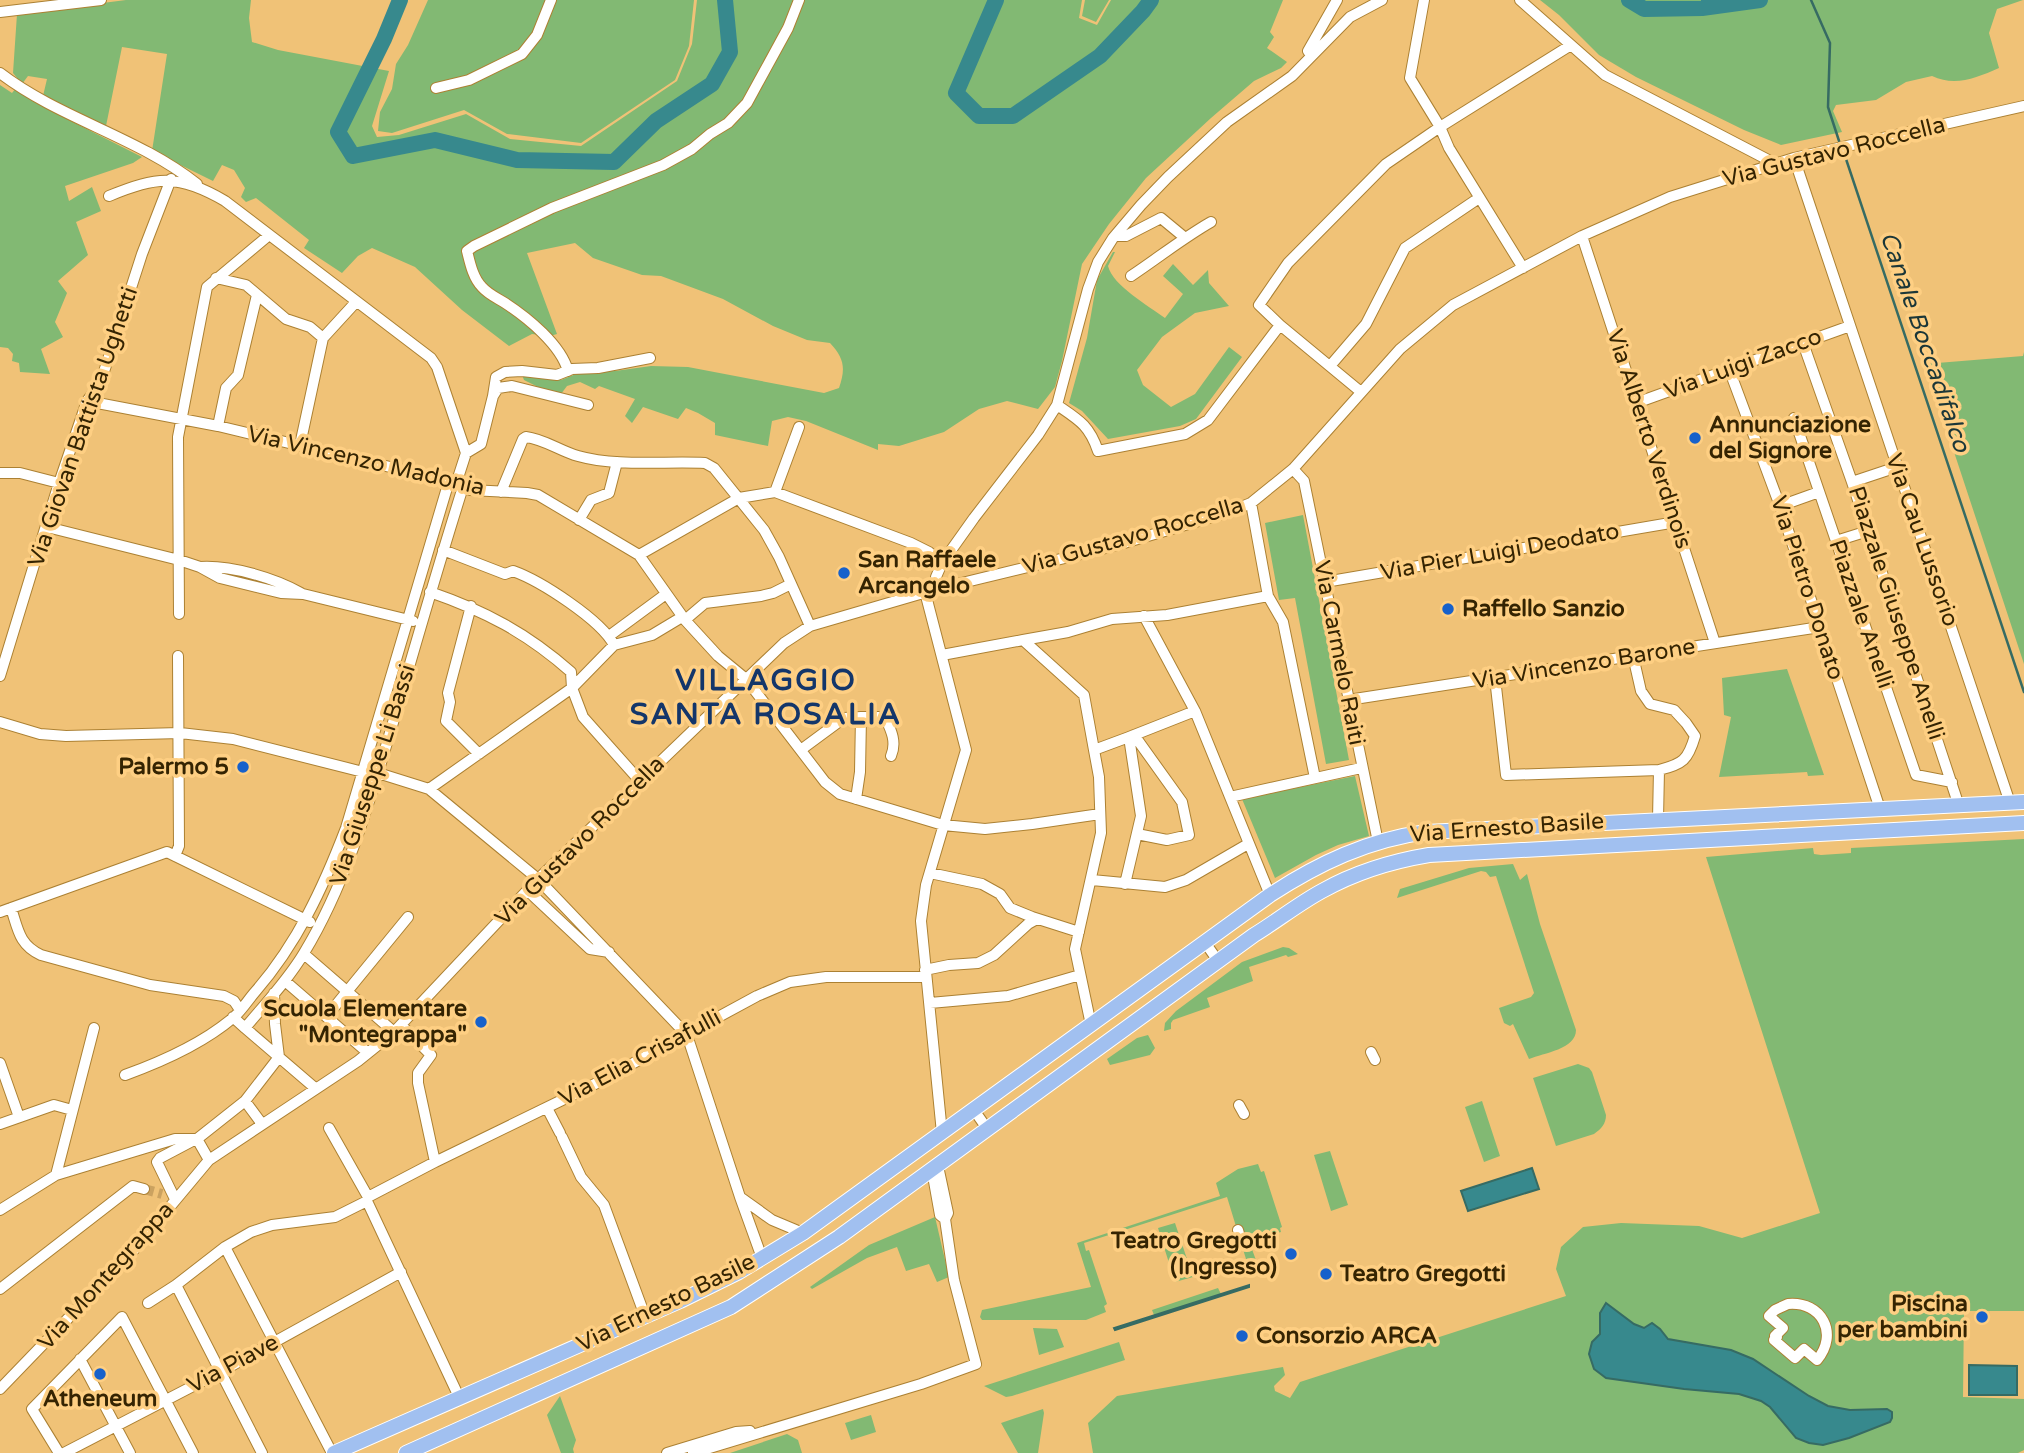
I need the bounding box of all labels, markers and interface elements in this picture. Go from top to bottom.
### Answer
street label: Via Gustavo Roccella [1720,111,1948,193]
water label: Canale Boccadifalco [1874,228,1977,457]
street label: Via Giovan Battista Ughetti [22,283,144,571]
street label: Via Luigi Zacco [1660,323,1826,405]
street label: Via Alberto Verdinois [1600,326,1698,552]
place label: Annunciazione del Signore [1709,411,1871,465]
street label: Via Vincenzo Madonia [245,420,487,502]
marker: Annunciazione del Signore [1687,430,1703,446]
street label: Via Cau Lussorio [1879,450,1965,630]
street label: Piazzale Giuseppe Anelli [1842,483,1950,743]
street label: Via Gustavo Roccella [1019,491,1247,581]
street label: Via Pietro Donato [1764,493,1850,683]
street label: Via Pier Luigi Deodato [1378,517,1622,587]
street label: Piazzale Anelli [1822,536,1900,692]
place label: San Raffaele Arcangelo [858,546,996,600]
street label: Via Carmelo Raiti [1307,558,1371,748]
marker: San Raffaele Arcangelo [836,565,852,581]
place label: Raffello Sanzio [1462,595,1625,623]
marker: Raffello Sanzio [1440,601,1456,617]
street label: Via Vincenzo Barone [1471,633,1697,695]
street label: Via Giuseppe Li Bassi [324,661,422,889]
district label: VILLAGGIO SANTA ROSALIA [630,662,902,733]
street label: Via Gustavo Roccella [489,750,671,932]
place label: Palermo 5 [118,753,229,781]
marker: Palermo 5 [235,759,251,775]
street label: Via Ernesto Basile [1409,807,1605,849]
place label: Scuola Elementare "Montegrappa" [263,995,467,1049]
street label: Via Elia Crisafulli [554,1004,726,1112]
marker: Scuola Elementare "Montegrappa" [473,1014,489,1030]
street label: Via Montegrappa [32,1196,180,1356]
place label: Teatro Gregotti (Ingresso) [1110,1227,1277,1281]
marker: Teatro Gregotti (Ingresso) [1283,1246,1299,1262]
street label: Via Ernesto Basile [572,1248,760,1358]
place label: Teatro Gregotti [1339,1260,1506,1288]
marker: Teatro Gregotti [1318,1266,1334,1282]
place label: Piscina per bambini [1837,1290,1968,1344]
marker: Piscina per bambini [1974,1309,1990,1325]
place label: Consorzio ARCA [1256,1322,1437,1350]
street label: Via Piave [183,1328,283,1400]
marker: Consorzio ARCA [1234,1328,1250,1344]
marker: Atheneum [92,1366,108,1382]
place label: Atheneum [43,1385,157,1413]

